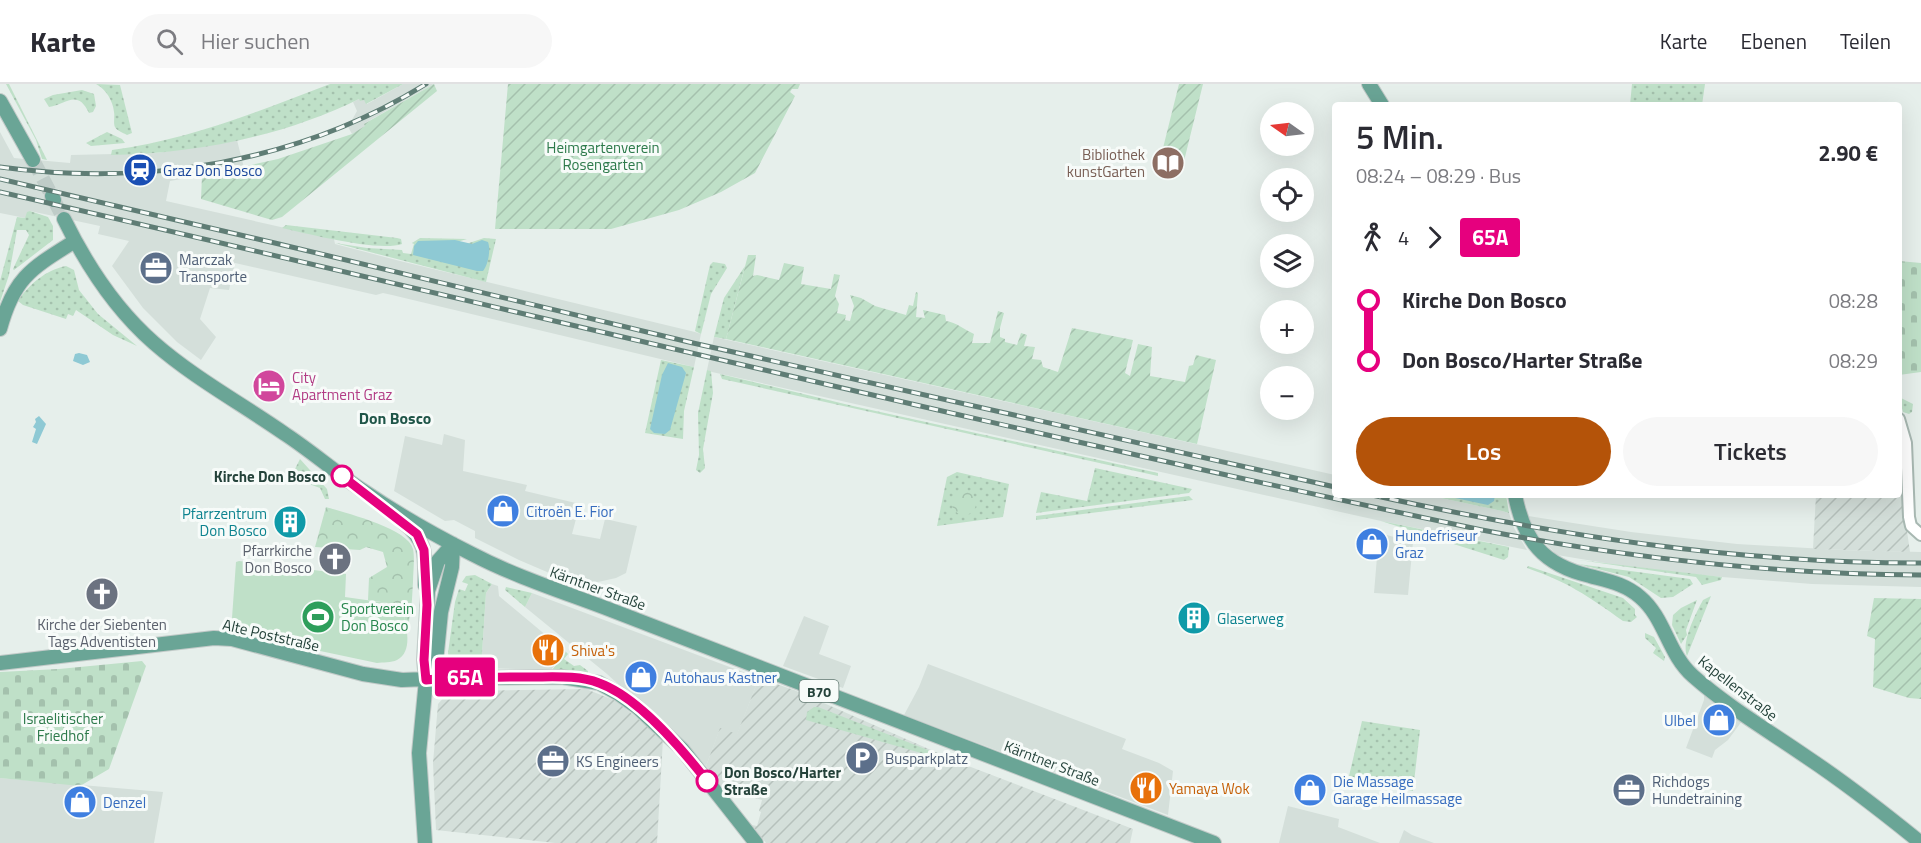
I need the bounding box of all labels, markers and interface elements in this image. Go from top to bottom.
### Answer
search box [132,14,552,68]
text: Karte [30,20,96,63]
text: Hier suchen [201,24,310,58]
icon: search [153,25,186,58]
text: Karte [1660,25,1707,57]
text: Ebenen [1740,25,1807,57]
text: Teilen [1840,25,1891,57]
north arrow [1260,102,1314,156]
map controls [1260,102,1314,420]
text: 5 Min. [1356,112,1444,162]
park label: Heimgartenverein Rosengarten [546,136,660,176]
text: 2.90 € [1818,136,1878,170]
place label: Bibliothek kunstGarten [1067,143,1145,183]
library icon: Bibliothek kunstGarten [1150,145,1186,181]
station icon: Graz Don Bosco [122,152,158,188]
place label: Graz Don Bosco [163,159,263,182]
text: 08:24 – 08:29 · Bus [1356,160,1521,191]
button: locate [1260,168,1314,222]
icon: walk [1356,221,1389,254]
icon: forward [1418,221,1451,254]
text: 65A [1472,221,1508,253]
text: 4 [1398,222,1409,253]
button: layers [1260,234,1314,288]
place label: Marczak Transporte [179,248,247,288]
office icon: Marczak Transporte [138,250,174,286]
text: Kirche Don Bosco [1402,283,1567,317]
text: 08:28 [1829,285,1878,316]
button: + [1260,300,1314,354]
text: Don Bosco/Harter Straße [1402,343,1642,377]
text: 08:29 [1829,345,1878,376]
place label: City Apartment Graz [292,366,392,406]
button: − [1260,366,1314,420]
hotel icon: City Apartment Graz [251,368,287,404]
district label: Don Bosco [359,406,431,430]
button: Los [1356,417,1611,486]
button: Tickets [1623,417,1878,486]
place label: Kirche Don Bosco [214,465,326,488]
marker: Kirche Don Bosco [331,465,353,487]
shop icon: Citroën E. Fior [485,493,521,529]
place label: Citroën E. Fior [526,500,614,523]
place label: Pfarrzentrum Don Bosco [182,502,267,542]
building icon: Pfarrzentrum Don Bosco [272,504,308,540]
place label: Hundefriseur Graz [1395,524,1478,564]
shop icon: Hundefriseur Graz [1354,526,1390,562]
place label: Pfarrkirche Don Bosco [243,539,312,579]
church icon: Pfarrkirche Don Bosco [317,541,353,577]
street label: Kärntner Straße [547,560,649,616]
church icon: Kirche der Siebenten Tags Adventisten [84,576,120,612]
place label: Sportverein Don Bosco [341,597,414,637]
sports icon: Sportverein Don Bosco [300,599,336,635]
building icon: Glaserweg [1176,600,1212,636]
place label: Glaserweg [1217,607,1284,630]
place label: Kirche der Siebenten Tags Adventisten [37,613,167,653]
street label: Alte Poststraße [220,613,322,657]
restaurant icon: Shiva's [530,632,566,668]
place label: Shiva's [571,639,615,662]
street label: Kapellenstraße [1693,650,1783,726]
line badge: 65A [430,658,500,696]
shop icon: Autohaus Kastner [623,659,659,695]
text: 65A [447,661,483,693]
place label: Autohaus Kastner [664,666,777,689]
road number: B70 [800,680,838,702]
shop icon: Ulbel [1701,702,1737,738]
park label: Israelitischer Friedhof [23,707,103,747]
place label: Ulbel [1664,709,1696,732]
street label: Kärntner Straße [1001,734,1103,792]
parking icon: Busparkplatz [844,740,880,776]
office icon: KS Engineers [535,743,571,779]
place label: Busparkplatz [885,747,968,770]
place label: KS Engineers [576,750,659,773]
place label: Don Bosco/Harter Straße [724,761,841,801]
marker: Don Bosco/Harter Straße [696,770,718,792]
restaurant icon: Yamaya Wok [1128,770,1164,806]
place label: Die Massage Garage Heilmassage [1333,770,1462,810]
place label: Richdogs Hundetraining [1652,770,1742,810]
shop icon: Die Massage Garage Heilmassage [1292,772,1328,808]
office icon: Richdogs Hundetraining [1611,772,1647,808]
place label: Yamaya Wok [1169,777,1250,800]
shop icon: Denzel [62,784,98,820]
place label: Denzel [103,791,146,814]

